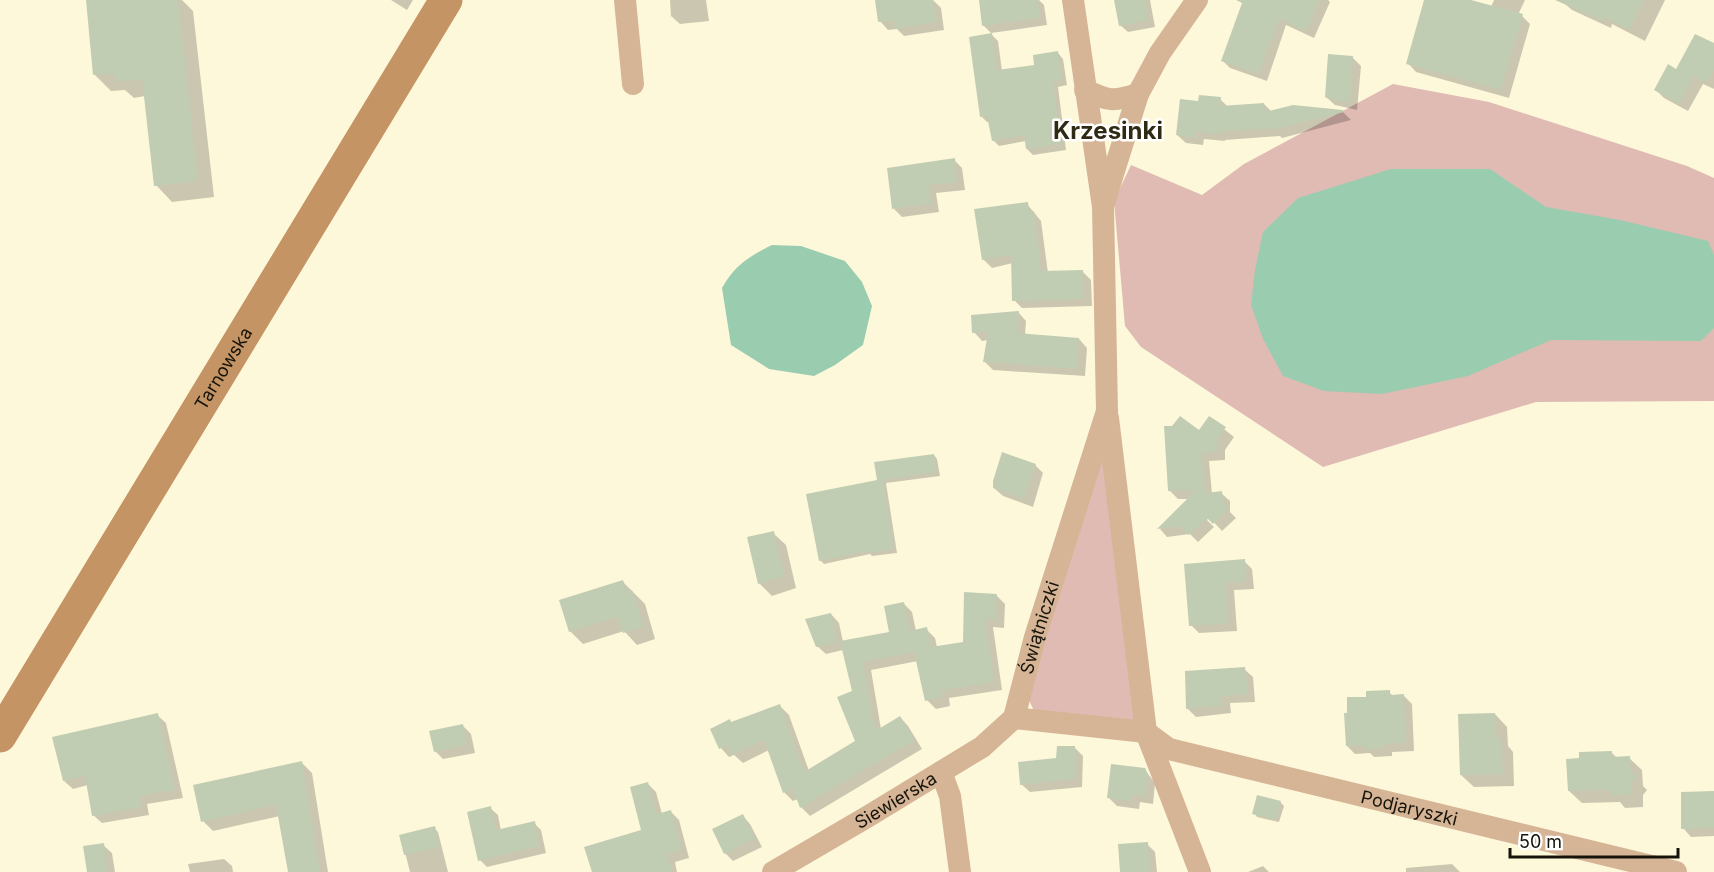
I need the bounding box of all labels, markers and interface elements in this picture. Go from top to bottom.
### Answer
district label: Krzesinki [1053,116,1163,145]
street label: Tarnowska [190,323,256,413]
street label: Świątniczki [1014,578,1063,676]
street label: Siewierska [851,767,940,833]
street label: Podjaryszki [1359,785,1460,829]
scale bar [1510,821,1678,859]
text: 50 m [1519,831,1562,852]

